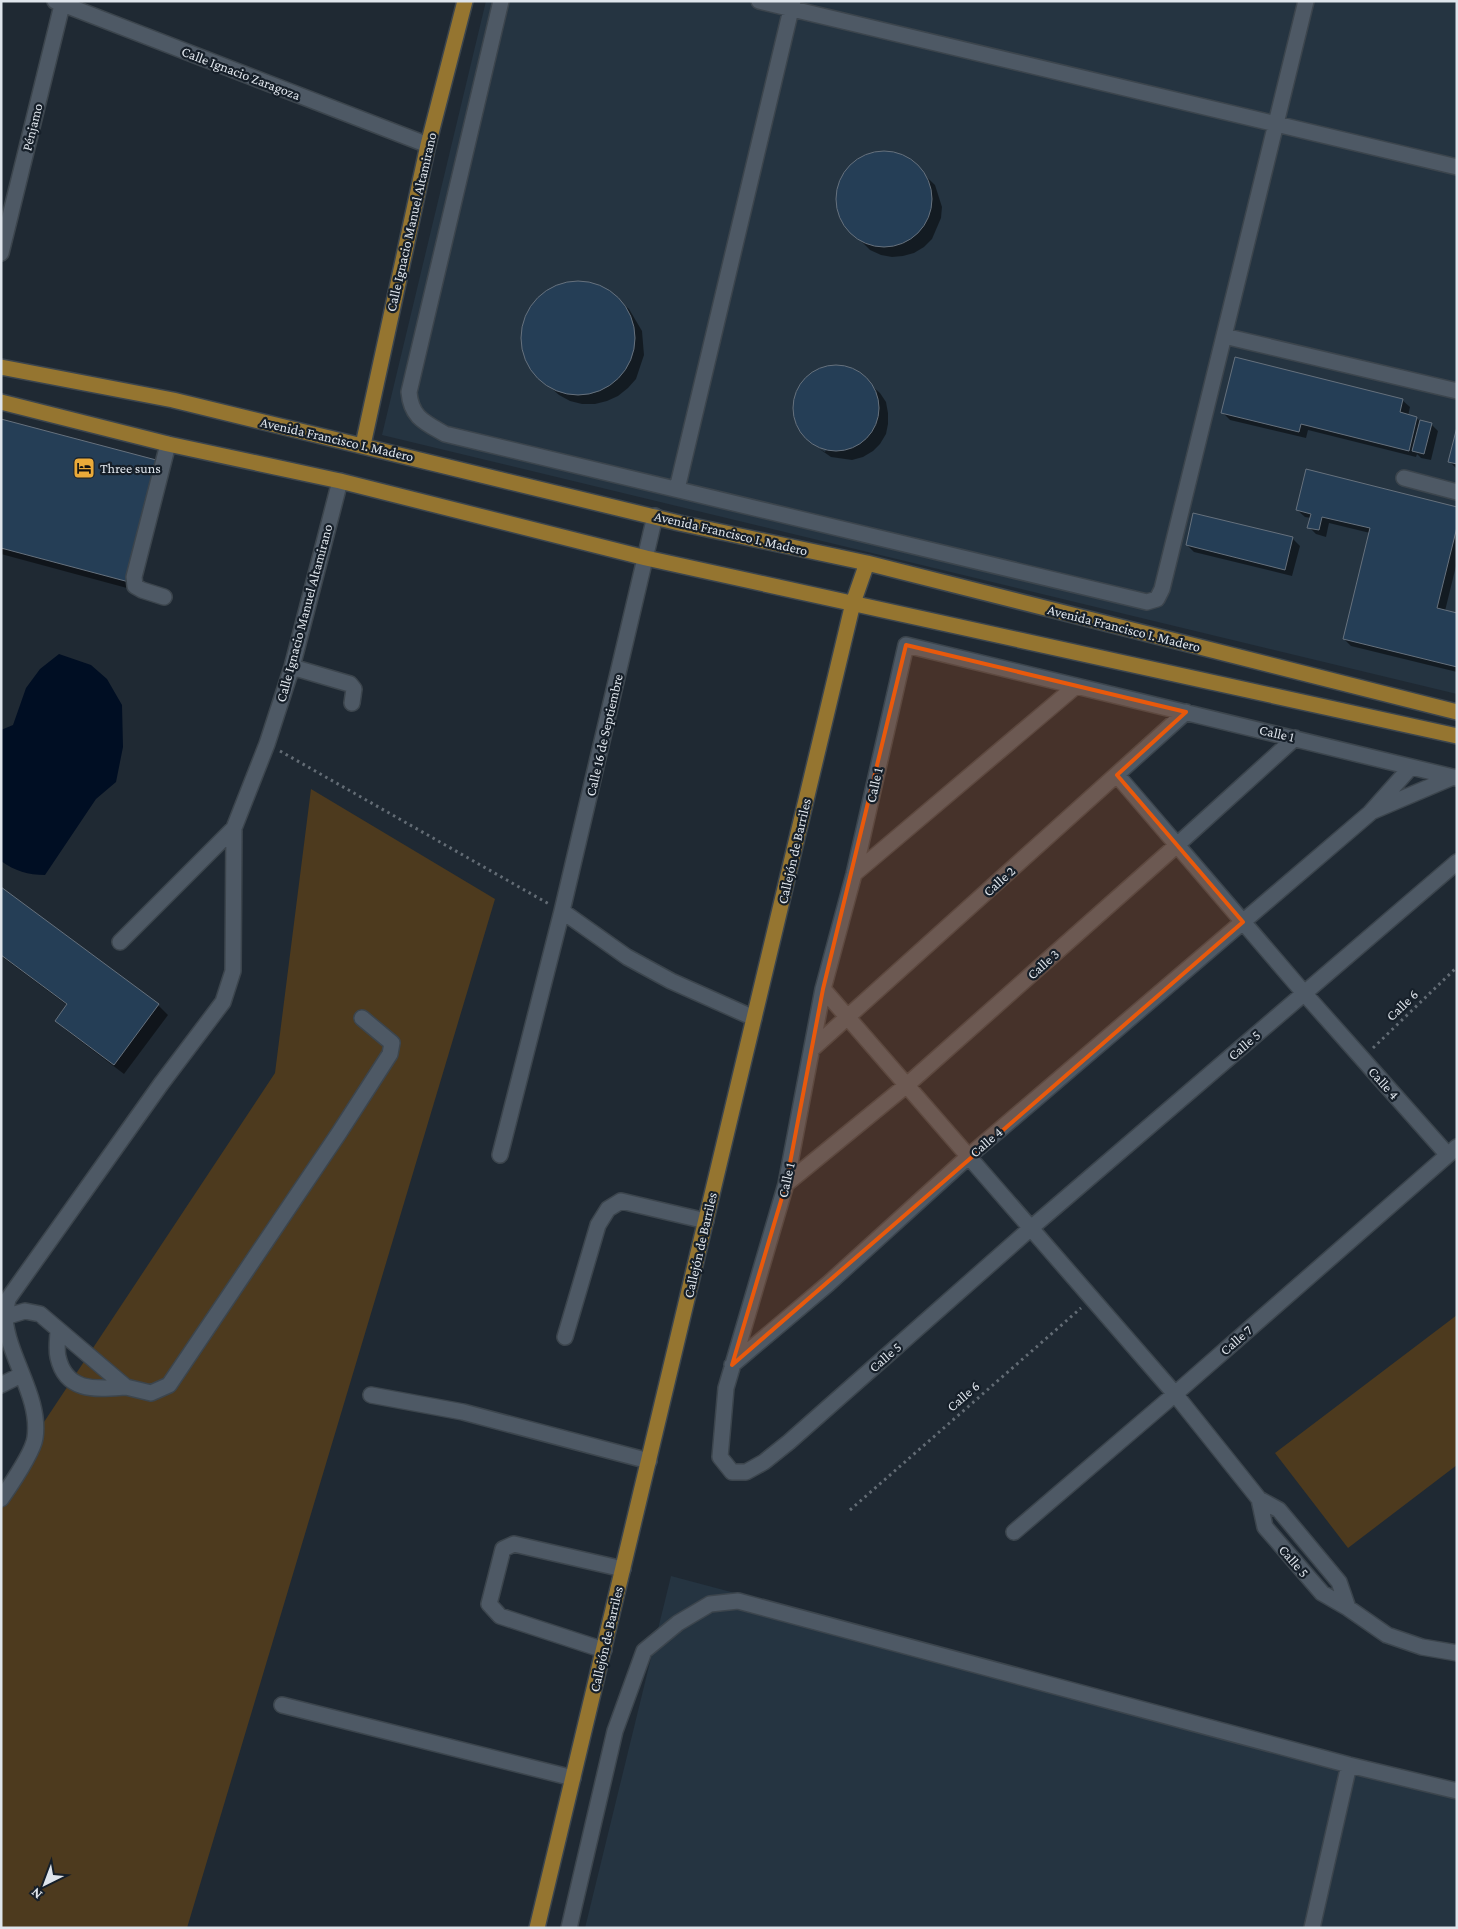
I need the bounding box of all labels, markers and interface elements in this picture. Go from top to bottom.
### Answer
street label: Calle Ignacio Zaragoza [179,43,303,103]
street label: Pénjamo [18,101,47,153]
street label: Calle Ignacio Manuel Altamirano [383,131,439,313]
street label: Avenida Francisco I. Madero [259,414,415,464]
hotel icon: Three suns [72,456,96,480]
place label: Three suns [100,460,161,476]
street label: Avenida Francisco I. Madero [653,508,809,558]
street label: Calle Ignacio Manuel Altamirano [273,522,335,704]
street label: Avenida Francisco I. Madero [1046,601,1202,655]
street label: Calle 16 de Septiembre [582,672,626,798]
street label: Calle 1 [1258,721,1296,745]
street label: Calle 1 [862,766,886,804]
street label: Callejón de Barriles [774,797,815,906]
street label: Calle 2 [980,862,1019,899]
street label: Calle 3 [1024,946,1062,982]
street label: Calle 6 [1383,986,1421,1024]
street label: Calle 5 [1225,1027,1263,1063]
street label: Calle 4 [1365,1064,1403,1102]
street label: Calle 4 [966,1124,1006,1160]
street label: Calle 1 [774,1161,798,1199]
street label: Callejón de Barriles [680,1191,721,1300]
street label: Calle 7 [1217,1321,1256,1358]
street label: Calle 5 [866,1339,904,1375]
street label: Calle 6 [943,1378,983,1414]
street label: Calle 5 [1276,1542,1312,1580]
street label: Callejón de Barriles [586,1585,627,1694]
north arrow [20,1859,70,1909]
text: N [27,1884,45,1903]

